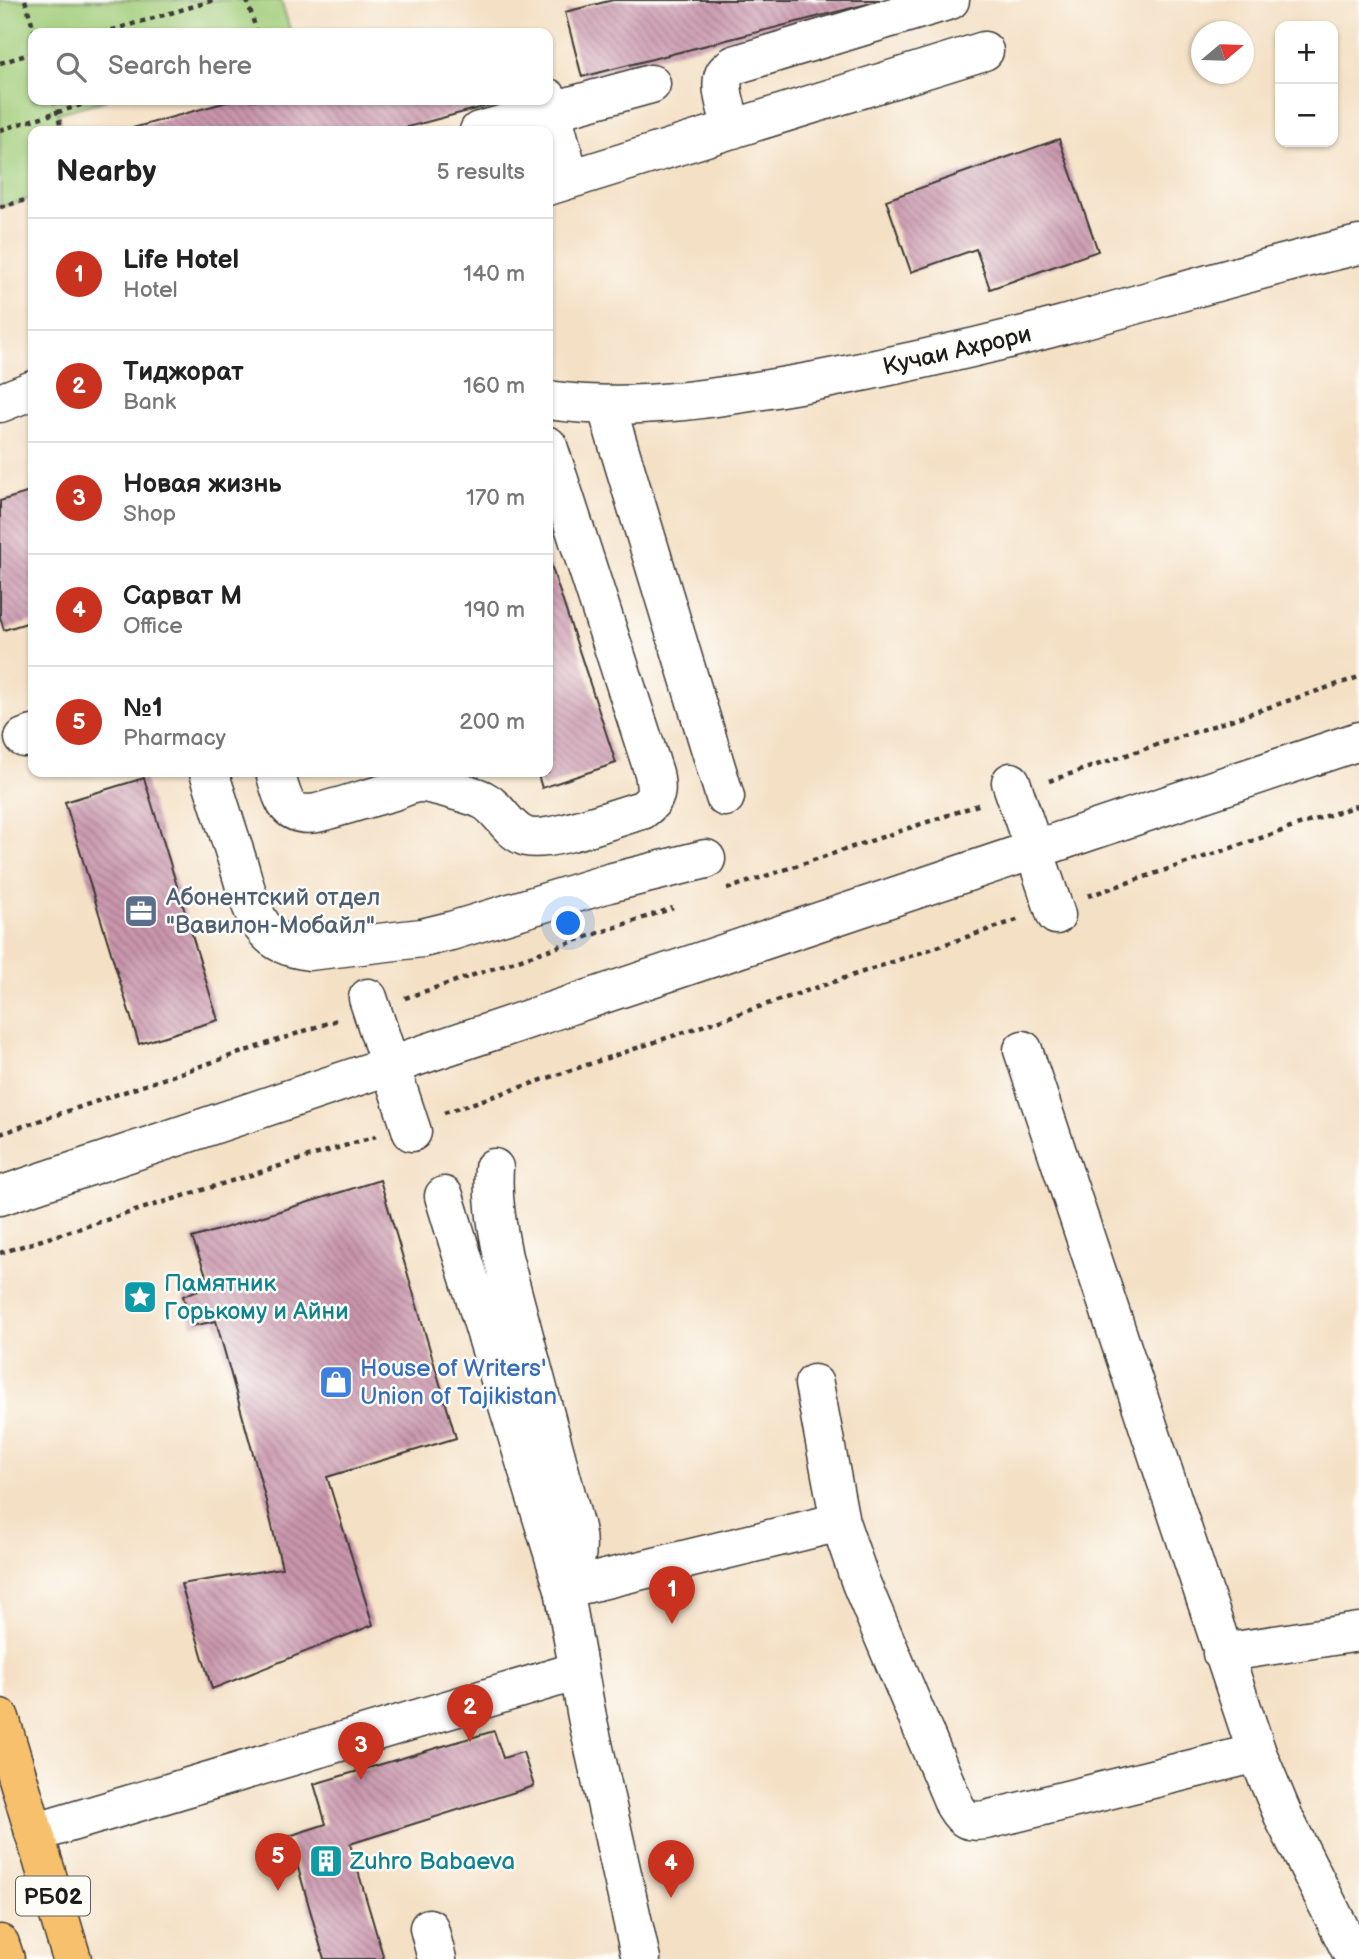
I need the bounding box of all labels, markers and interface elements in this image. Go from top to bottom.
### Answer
north arrow [1191,21,1254,84]
map controls [1275,21,1338,147]
button: + [1275,21,1338,84]
search box [28,28,553,105]
icon: search [52,48,90,86]
text: Search here [108,51,252,82]
button: − [1275,84,1338,147]
text: Nearby [56,154,156,190]
text: 5 results [437,158,525,186]
text: Life Hotel [123,245,239,276]
text: 1 [74,260,84,288]
text: 140 m [463,260,525,288]
text: Hotel [123,276,178,304]
street label: Кучаи Ахрори [880,319,1034,382]
text: Тиджорат [123,357,244,388]
text: 2 [72,372,86,400]
text: 160 m [463,372,525,400]
text: Bank [123,388,176,416]
text: Новая жизнь [123,469,282,500]
text: 3 [72,484,86,512]
text: 170 m [466,484,525,512]
text: Shop [123,500,176,528]
text: Сарват М [123,581,242,612]
text: 4 [72,596,86,624]
text: 190 m [464,596,525,624]
text: Office [123,612,183,640]
text: №1 [123,693,163,724]
text: 5 [72,708,86,736]
text: 200 m [459,708,525,736]
text: Pharmacy [123,724,226,752]
place label: Абонентский отдел "Вавилон-Мобайл" [165,883,380,940]
office icon: Абонентский отдел "Вавилон-Мобайл" [122,892,160,930]
your location [551,906,585,940]
place label: Памятник Горькому и Айни [164,1269,349,1326]
place icon: Памятник Горькому и Айни [121,1278,159,1316]
place label: House of Writers' Union of Tajikistan [360,1354,557,1411]
shop icon: House of Writers' Union of Tajikistan [317,1363,355,1401]
pin: 1 [649,1566,695,1624]
pin: 2 [447,1684,493,1742]
pin: 3 [338,1722,384,1780]
pin: 5 [255,1833,301,1891]
pin: 4 [648,1840,694,1898]
building icon: Zuhro Babaeva [307,1842,345,1880]
place label: Zuhro Babaeva [349,1847,515,1876]
road number: РБ02 [16,1876,90,1915]

